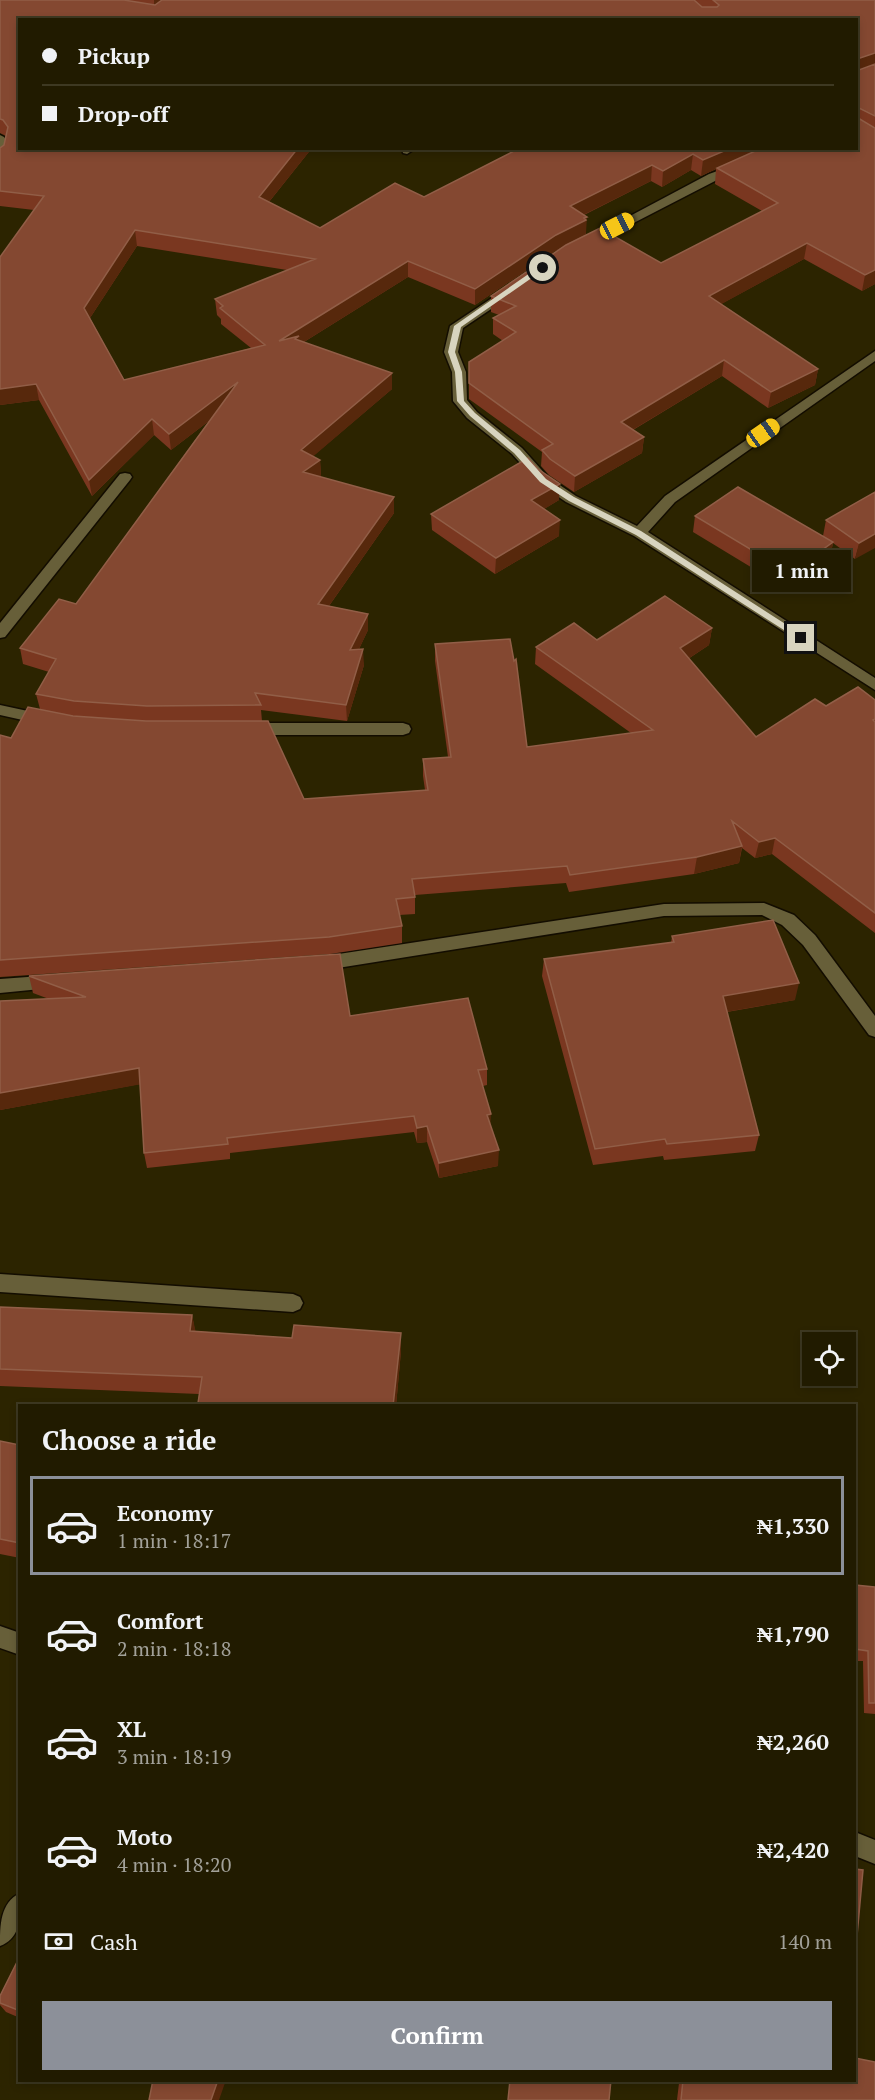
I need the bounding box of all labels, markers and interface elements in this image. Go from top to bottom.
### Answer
text: Pickup [78,41,150,70]
text: Drop-off [78,99,169,128]
car [597,210,637,242]
route start [529,254,556,281]
car [743,415,783,451]
callout: 1 min [752,551,850,593]
text: 1 min [774,557,829,584]
route end [787,624,814,651]
map controls [802,1332,856,1386]
button: locate [802,1332,856,1386]
text: Choose a ride [42,1422,217,1458]
text: Economy [117,1498,213,1527]
icon: car [45,1499,99,1553]
text: ₦1,330 [757,1511,829,1540]
text: 1 min · 18:17 [117,1527,231,1554]
text: Comfort [117,1606,203,1635]
icon: car [45,1607,99,1661]
text: ₦1,790 [757,1619,829,1648]
text: 2 min · 18:18 [117,1635,231,1662]
text: XL [117,1714,146,1743]
icon: car [45,1715,99,1769]
text: ₦2,260 [757,1727,829,1756]
text: 3 min · 18:19 [117,1743,231,1770]
text: Moto [117,1822,172,1851]
icon: car [45,1823,99,1877]
text: ₦2,420 [757,1835,829,1864]
text: 4 min · 18:20 [117,1851,231,1878]
icon: cash [42,1925,75,1958]
text: Cash [90,1927,138,1956]
text: 140 m [778,1928,832,1955]
button: Confirm [42,2001,832,2070]

